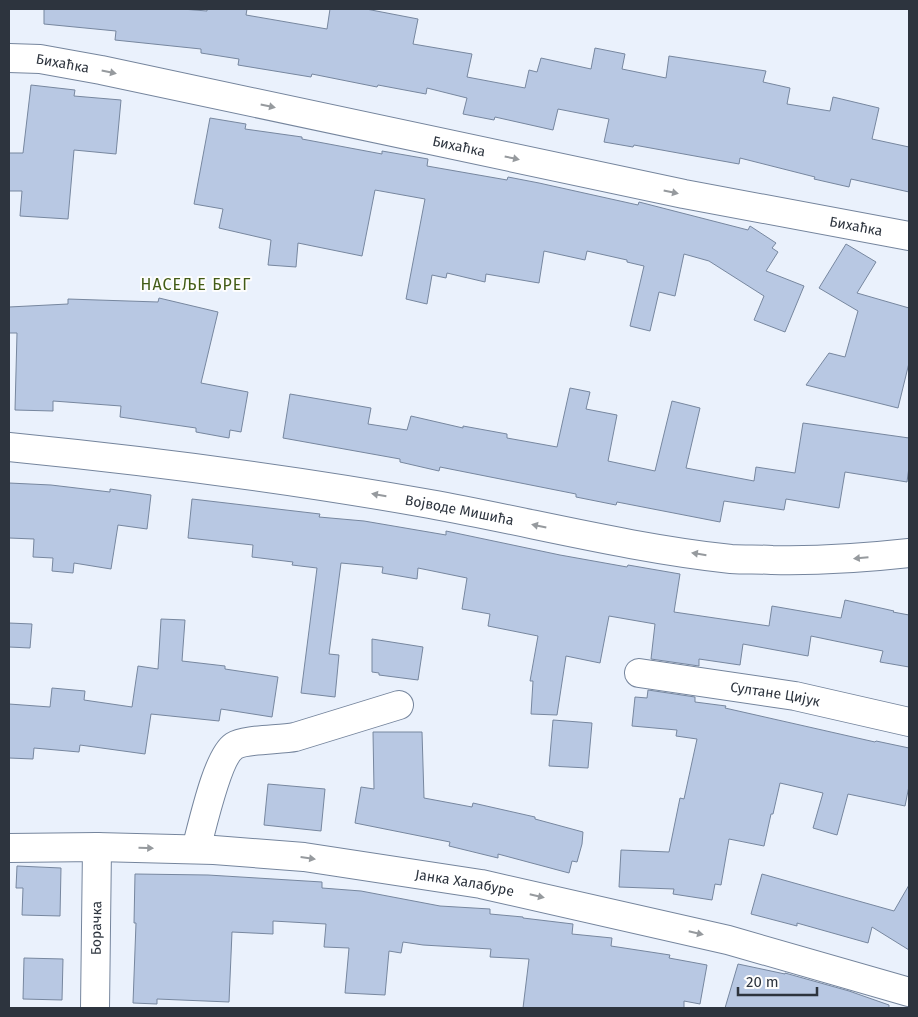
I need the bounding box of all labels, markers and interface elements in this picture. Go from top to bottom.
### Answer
street label: Бихаћка [35,50,91,76]
one-way arrow [101,68,116,76]
one-way arrow [260,102,276,110]
street label: Бихаћка [431,132,487,160]
one-way arrow [505,154,520,162]
one-way arrow [664,188,680,196]
street label: Бихаћка [828,213,884,239]
district label: НАСЕЉЕ БРЕГ [141,275,251,294]
one-way arrow [371,491,387,499]
street label: Војводе Мишића [404,491,515,529]
one-way arrow [531,522,546,530]
one-way arrow [690,549,706,557]
one-way arrow [852,554,868,562]
street label: Султане Цијук [729,678,823,710]
one-way arrow [138,844,154,852]
one-way arrow [300,854,316,862]
street label: Јанка Халабуре [414,866,516,900]
one-way arrow [530,892,545,900]
street label: Борачка [87,901,105,955]
one-way arrow [688,929,703,937]
scale bar [738,964,817,996]
text: 20 m [746,973,779,991]

